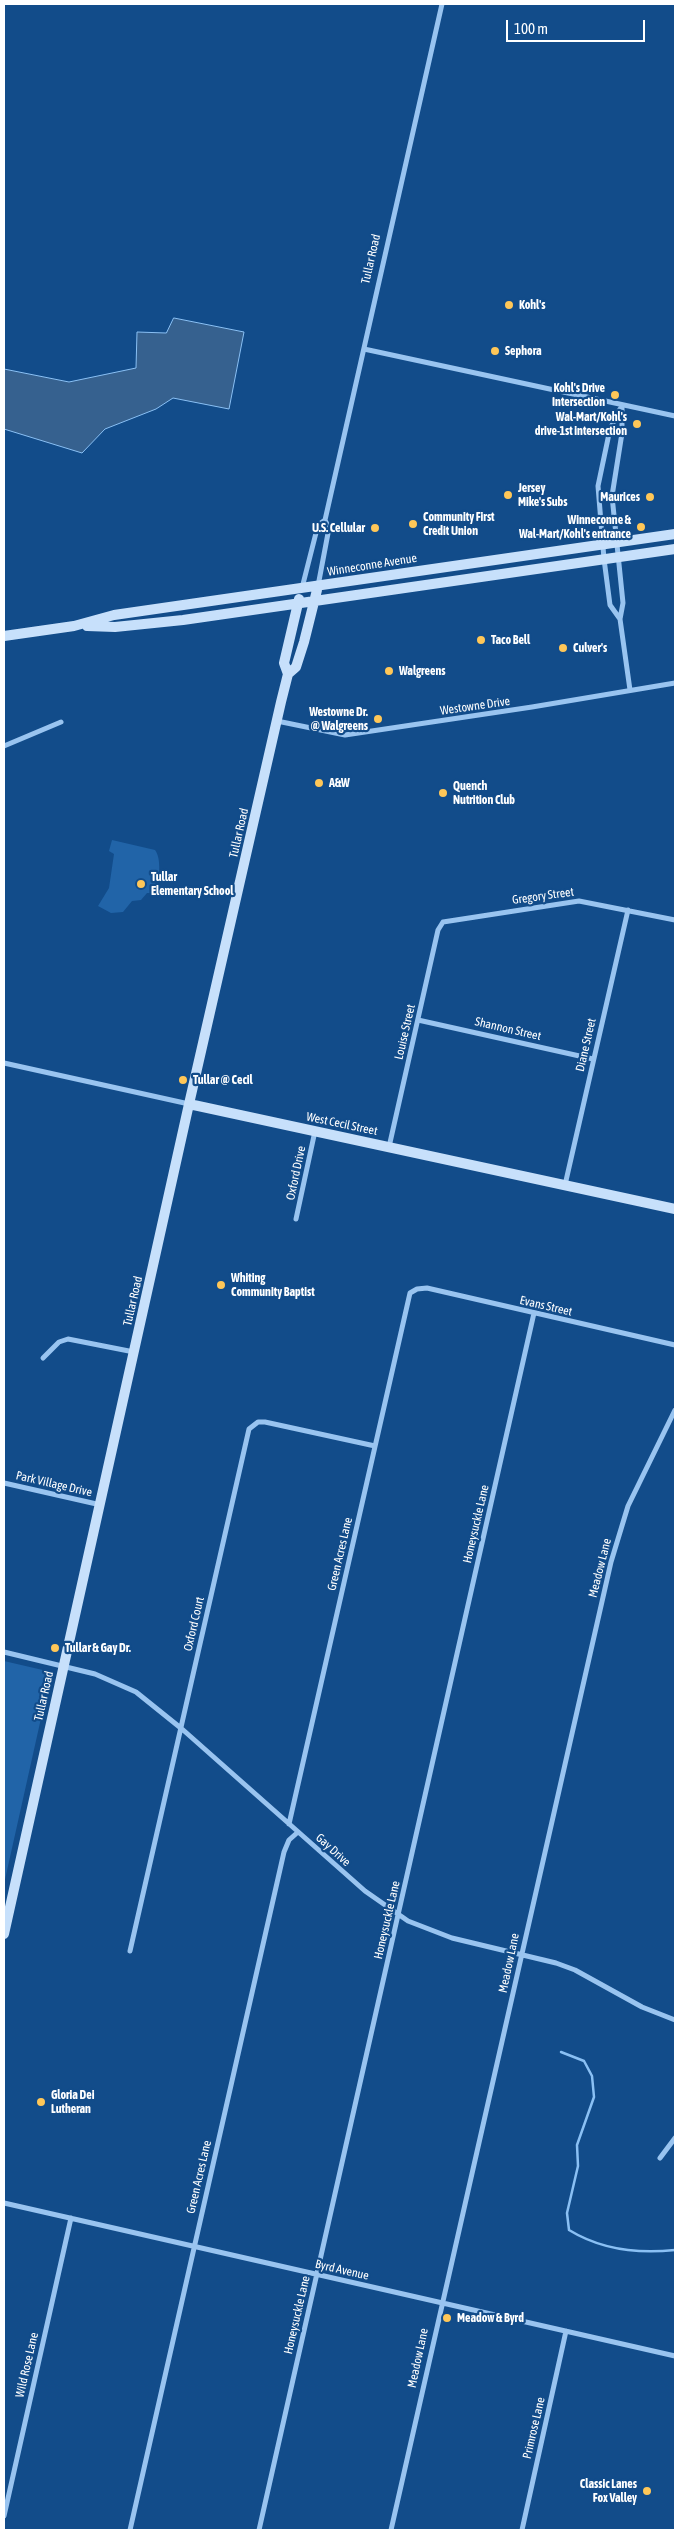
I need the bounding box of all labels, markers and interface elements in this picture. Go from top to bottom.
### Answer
scale bar [509,10,648,42]
text: 100 m [514,20,548,37]
street label: Tullar Road [358,233,384,285]
place label: Kohl's [519,298,545,312]
marker: Kohl's [503,299,515,311]
place label: Sephora [505,344,542,358]
marker: Sephora [489,345,501,357]
place label: Kohl's Drive Intersection [552,381,605,409]
marker: Kohl's Drive Intersection [609,389,621,401]
place label: Wal-Mart/Kohl's drive-1st intersection [535,410,627,438]
marker: Wal-Mart/Kohl's drive-1st intersection [631,418,643,430]
place label: Jersey Mike's Subs [518,481,568,509]
marker: Jersey Mike's Subs [502,489,514,501]
place label: Maurices [600,490,640,504]
marker: Maurices [644,491,656,503]
place label: Community First Credit Union [423,510,495,538]
place label: Winneconne & Wal-Mart/Kohl's entrance [519,513,631,541]
marker: Community First Credit Union [407,518,419,530]
place label: U.S. Cellular [312,521,365,535]
marker: Winneconne & Wal-Mart/Kohl's entrance [635,521,647,533]
marker: U.S. Cellular [369,522,381,534]
street label: Winneconne Avenue [326,551,418,579]
place label: Taco Bell [491,633,530,647]
marker: Taco Bell [475,634,487,646]
place label: Culver's [573,641,607,655]
marker: Culver's [557,642,569,654]
place label: Walgreens [399,664,446,678]
marker: Walgreens [383,665,395,677]
street label: Westowne Drive [439,694,511,718]
place label: Westowne Dr. @ Walgreens [309,705,368,733]
marker: Westowne Dr. @ Walgreens [372,713,384,725]
place label: A&W [329,776,350,790]
marker: A&W [313,777,325,789]
place label: Quench Nutrition Club [453,779,515,807]
marker: Quench Nutrition Club [437,787,449,799]
street label: Tullar Road [226,807,252,859]
place label: Tullar Elementary School [151,870,233,898]
marker: Tullar Elementary School [135,878,147,890]
street label: Gregory Street [511,885,575,907]
street label: Louise Street [392,1003,418,1061]
street label: Shannon Street [473,1014,543,1044]
street label: Diane Street [573,1017,599,1073]
place label: Tullar @ Cecil [193,1073,253,1087]
marker: Tullar @ Cecil [177,1074,189,1086]
street label: West Cecil Street [305,1109,379,1139]
street label: Oxford Drive [283,1145,309,1201]
place label: Whiting Community Baptist [231,1271,315,1299]
street label: Tullar Road [120,1275,146,1327]
marker: Whiting Community Baptist [215,1279,227,1291]
street label: Evans Street [518,1293,574,1319]
street label: Park Village Drive [15,1468,93,1500]
street label: Honeysuckle Lane [460,1483,492,1565]
street label: Green Acres Lane [325,1516,355,1592]
street label: Meadow Lane [586,1537,614,1599]
street label: Oxford Court [181,1595,207,1653]
place label: Tullar & Gay Dr. [65,1641,131,1655]
marker: Tullar & Gay Dr. [49,1642,61,1654]
street label: Tullar Road [31,1670,57,1722]
street label: Gay Drive [313,1831,353,1869]
street label: Honeysuckle Lane [371,1879,403,1961]
street label: Meadow Lane [496,1932,522,1994]
place label: Gloria Dei Lutheran [51,2088,95,2116]
marker: Gloria Dei Lutheran [35,2096,47,2108]
street label: Green Acres Lane [184,2139,214,2215]
street label: Byrd Avenue [314,2257,370,2283]
street label: Honeysuckle Lane [281,2274,313,2356]
place label: Meadow & Byrd [457,2311,524,2325]
marker: Meadow & Byrd [441,2312,453,2324]
street label: Meadow Lane [405,2327,431,2389]
street label: Wild Rose Lane [13,2331,41,2399]
street label: Primrose Lane [520,2396,548,2460]
place label: Classic Lanes Fox Valley [580,2477,637,2505]
marker: Classic Lanes Fox Valley [641,2485,653,2497]

